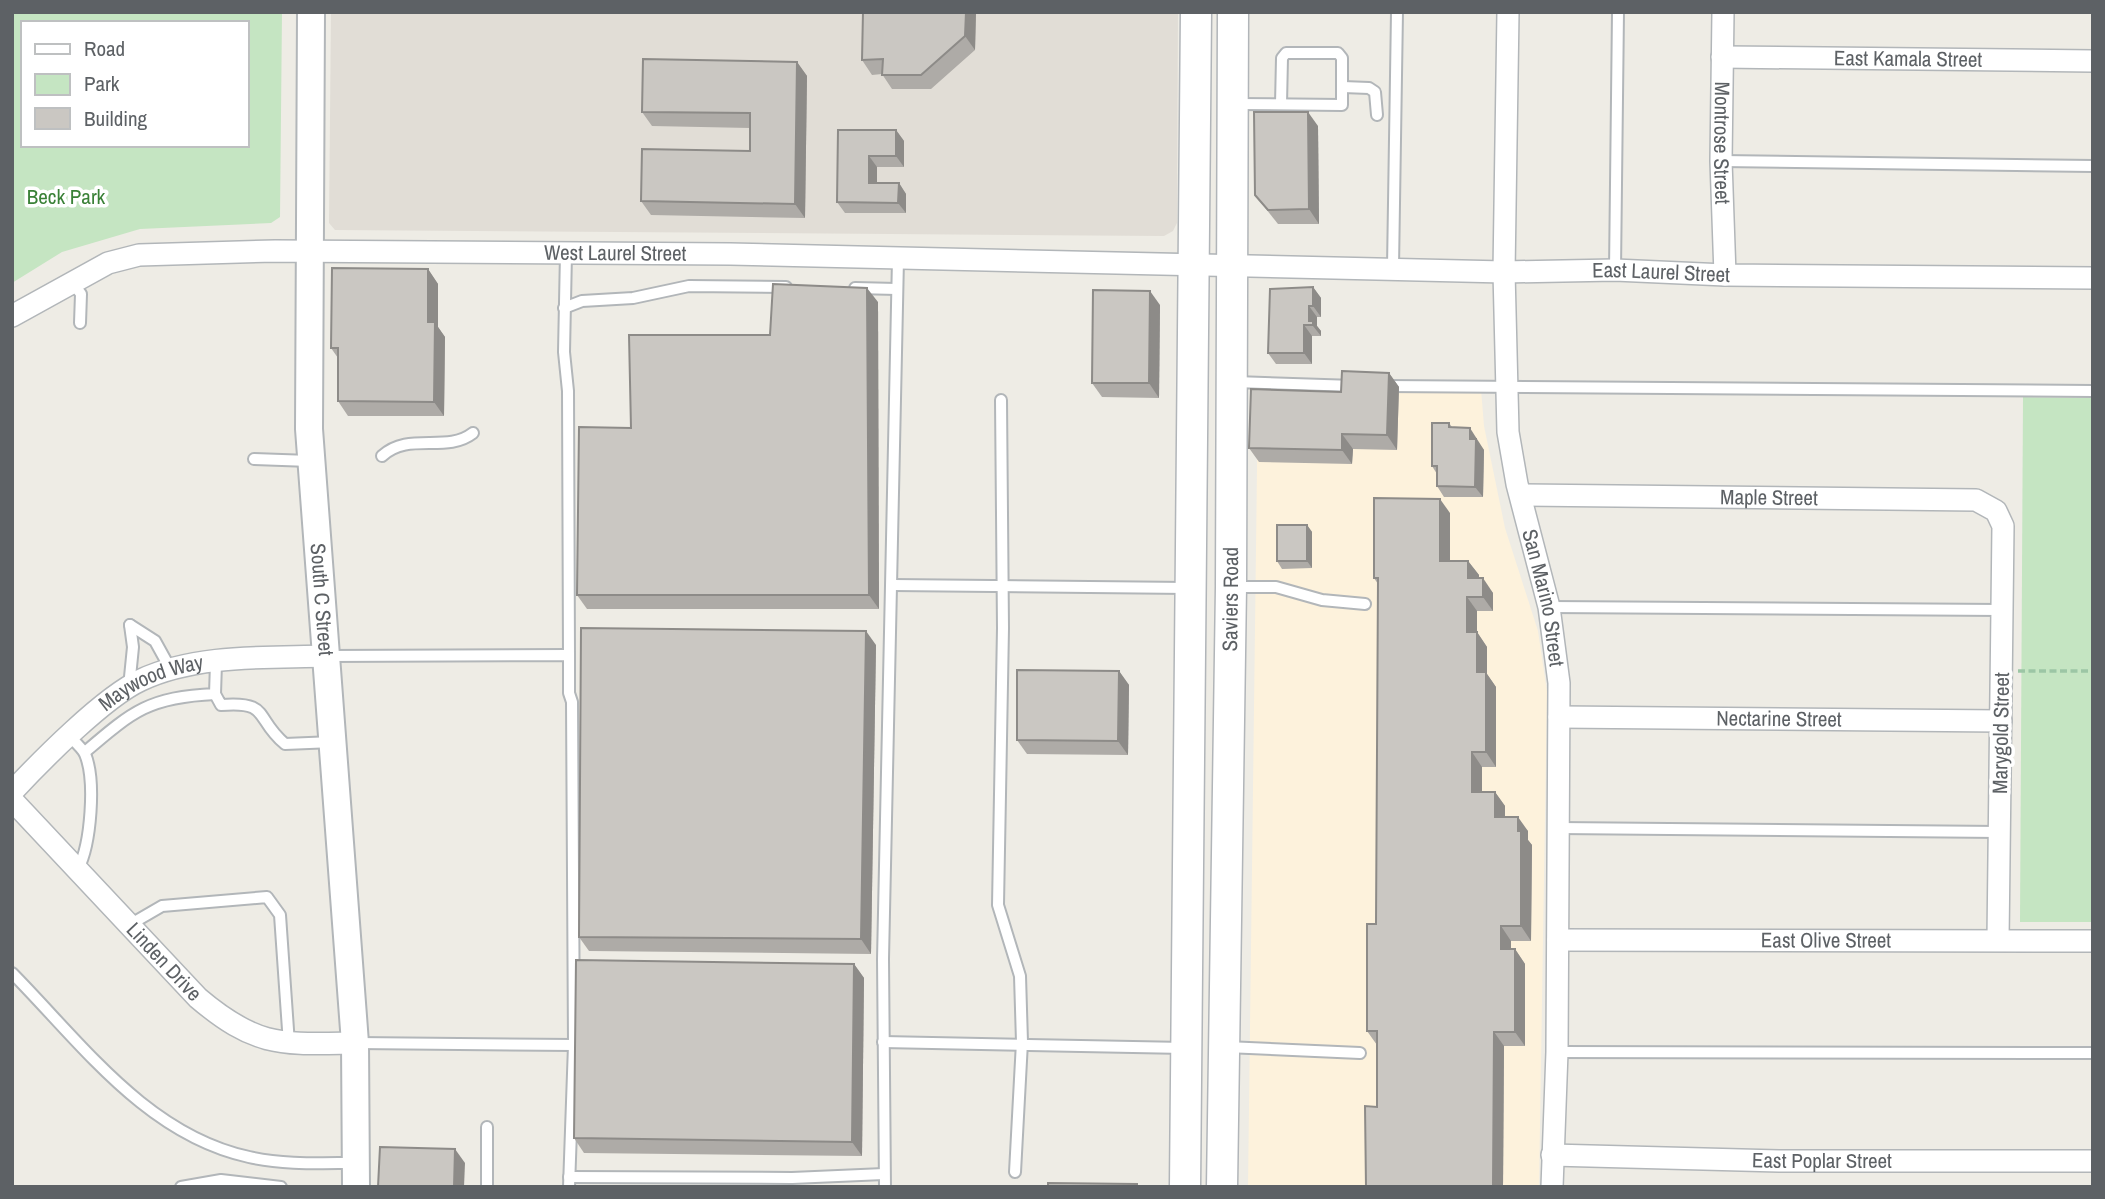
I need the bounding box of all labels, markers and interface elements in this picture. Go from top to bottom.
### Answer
legend [21,21,248,147]
text: Road [84,34,125,63]
street label: East Kamala Street [1834,43,1983,74]
text: Park [84,69,120,98]
street label: Montrose Street [1707,82,1738,205]
text: Building [84,104,148,133]
park label: Beck Park [27,182,106,211]
street label: West Laurel Street [544,238,687,268]
street label: East Laurel Street [1592,255,1730,289]
street label: Maple Street [1720,482,1818,512]
street label: San Marino Street [1515,526,1572,668]
street label: South C Street [304,542,341,657]
street label: Saviers Road [1215,547,1245,651]
street label: Maywood Way [92,647,206,717]
street label: Marygold Street [1985,672,2016,794]
street label: Nectarine Street [1716,703,1842,734]
street label: Linden Drive [120,916,209,1007]
street label: East Olive Street [1761,925,1891,955]
street label: East Poplar Street [1752,1145,1892,1175]

